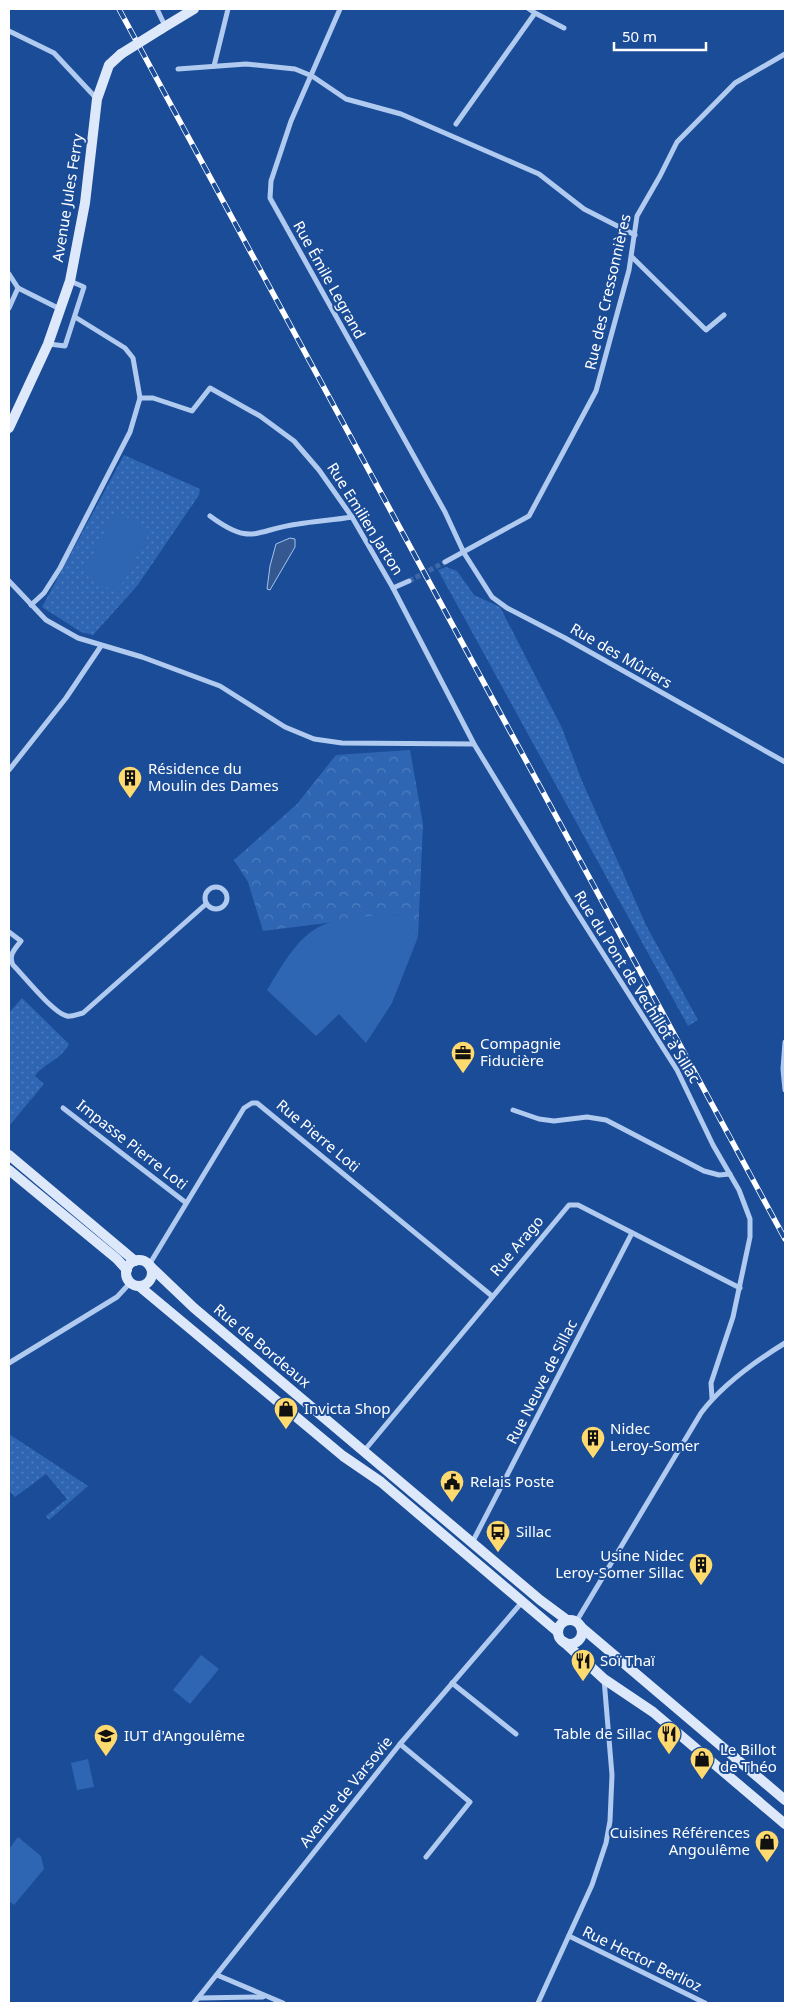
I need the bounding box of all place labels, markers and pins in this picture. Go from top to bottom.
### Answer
place label: Résidence du Moulin des Dames [148,758,279,795]
building icon: Résidence du Moulin des Dames [117,765,143,799]
place label: Compagnie Fiducière [480,1033,561,1070]
office icon: Compagnie Fiducière [450,1040,476,1074]
shop icon: Invicta Shop [273,1396,299,1430]
place label: Invicta Shop [304,1398,391,1418]
place label: Nidec Leroy-Somer [610,1418,699,1455]
building icon: Nidec Leroy-Somer [580,1425,606,1459]
public building icon: Relais Poste [439,1469,465,1503]
place label: Relais Poste [470,1471,554,1491]
bus stop icon: Sillac [485,1519,511,1553]
place label: Sillac [516,1521,551,1541]
place label: Usine Nidec Leroy-Somer Sillac [555,1545,684,1582]
building icon: Usine Nidec Leroy-Somer Sillac [688,1552,714,1586]
restaurant icon: Soï Thaï [570,1648,596,1682]
place label: Soï Thaï [600,1650,656,1670]
restaurant icon: Table de Sillac [656,1721,682,1755]
school or university icon: IUT d'Angoulême [93,1723,119,1757]
place label: Table de Sillac [554,1723,652,1743]
place label: IUT d'Angoulême [124,1725,245,1745]
place label: Le Billot de Théo [720,1739,777,1776]
shop icon: Le Billot de Théo [689,1746,715,1780]
place label: Cuisines Références Angoulême [610,1822,750,1859]
shop icon: Cuisines Références Angoulême [754,1829,780,1863]

